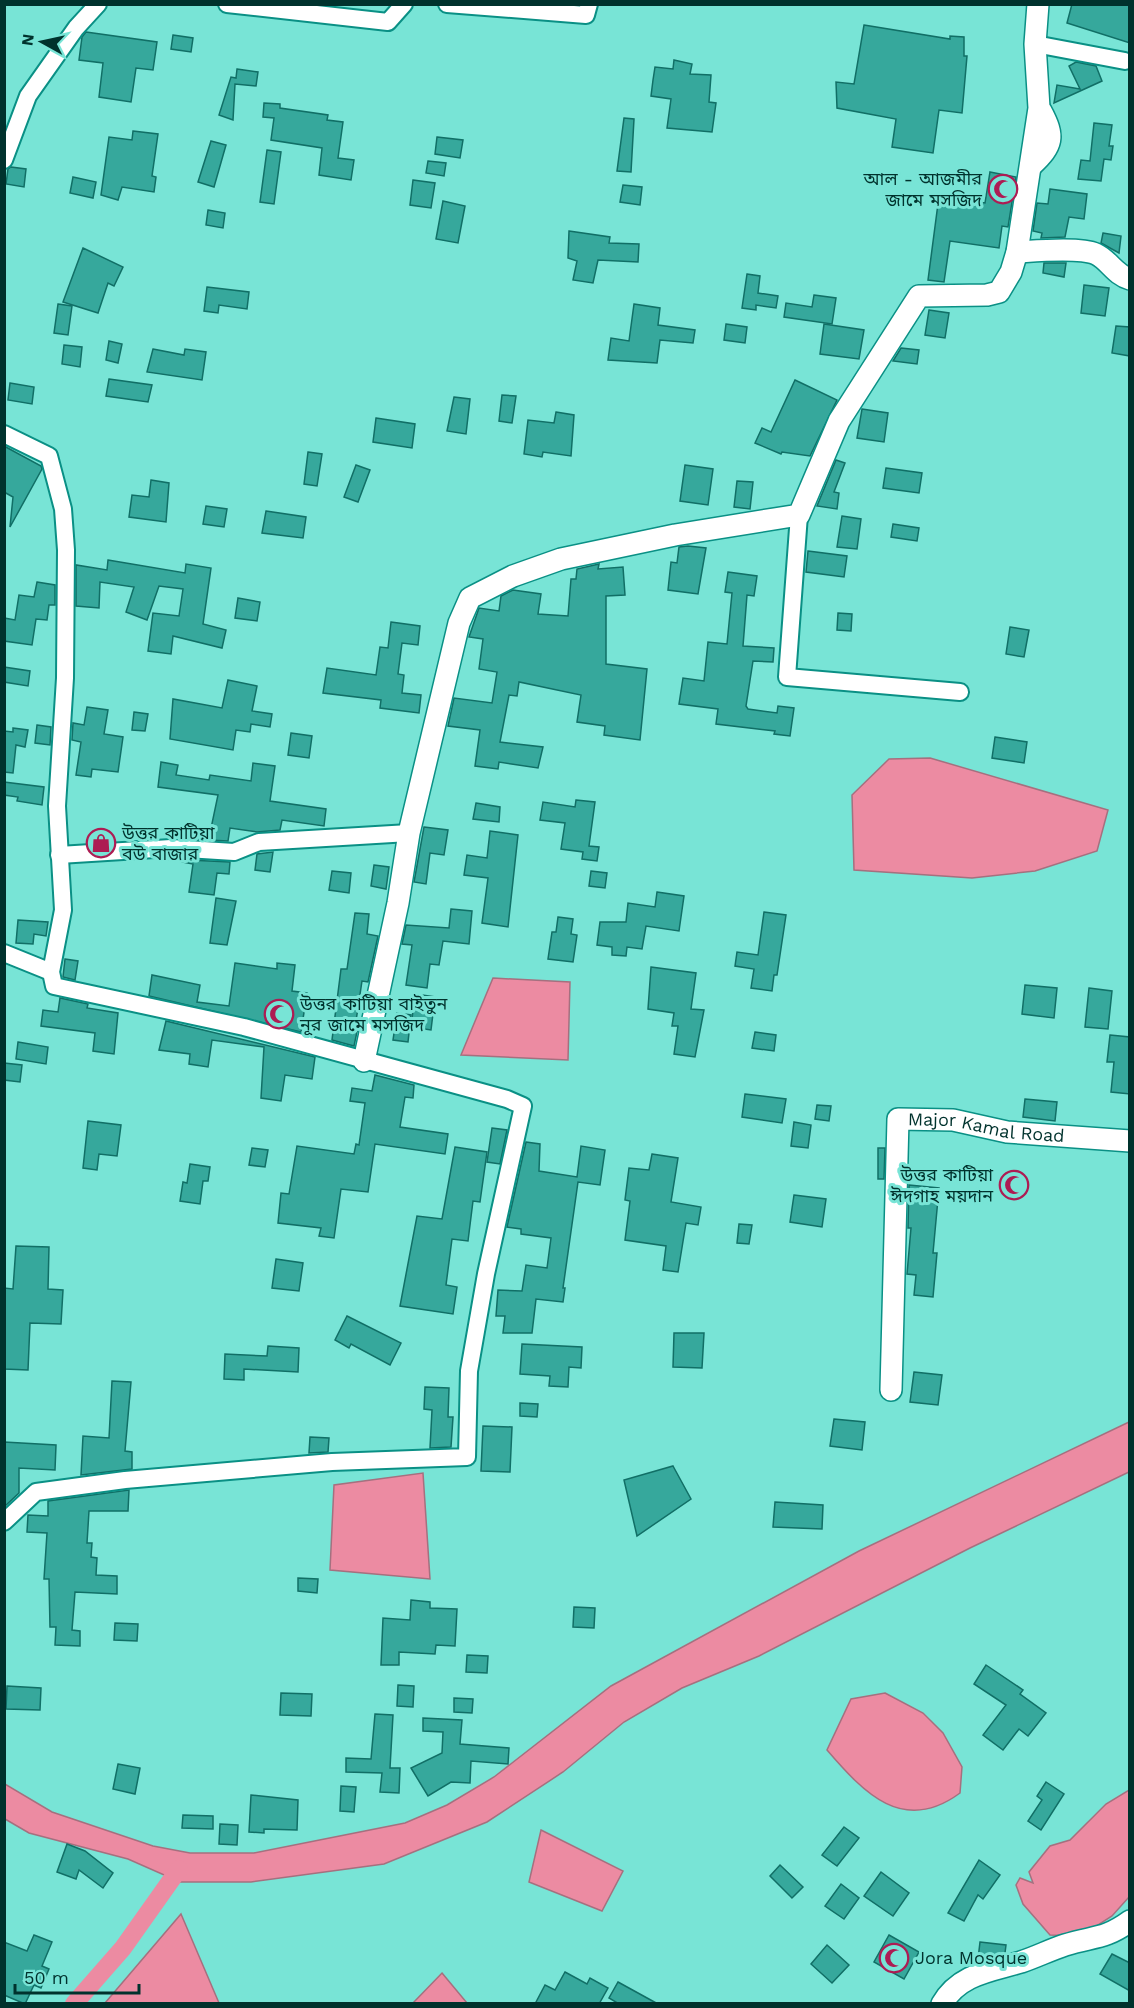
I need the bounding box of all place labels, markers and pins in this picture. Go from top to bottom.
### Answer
place label: আল - আজমীর জামে মসজিদ [863,168,983,210]
mosque icon: আল - আজমীর জামে মসজিদ [987,173,1019,205]
place label: উত্তর কাটিয়া বউ বাজার [121,822,215,864]
shop icon: উত্তর কাটিয়া বউ বাজার [85,827,117,859]
place label: উত্তর কাটিয়া বাইতুন নূর জামে মসজিদ [299,993,448,1036]
mosque icon: উত্তর কাটিয়া বাইতুন নূর জামে মসজিদ [263,998,295,1030]
place label: উত্তর কাটিয়া ঈদগাহ ময়দান [890,1164,994,1206]
mosque icon: উত্তর কাটিয়া ঈদগাহ ময়দান [998,1169,1030,1201]
mosque icon: Jora Mosque [878,1942,910,1974]
place label: Jora Mosque [915,1947,1027,1968]

